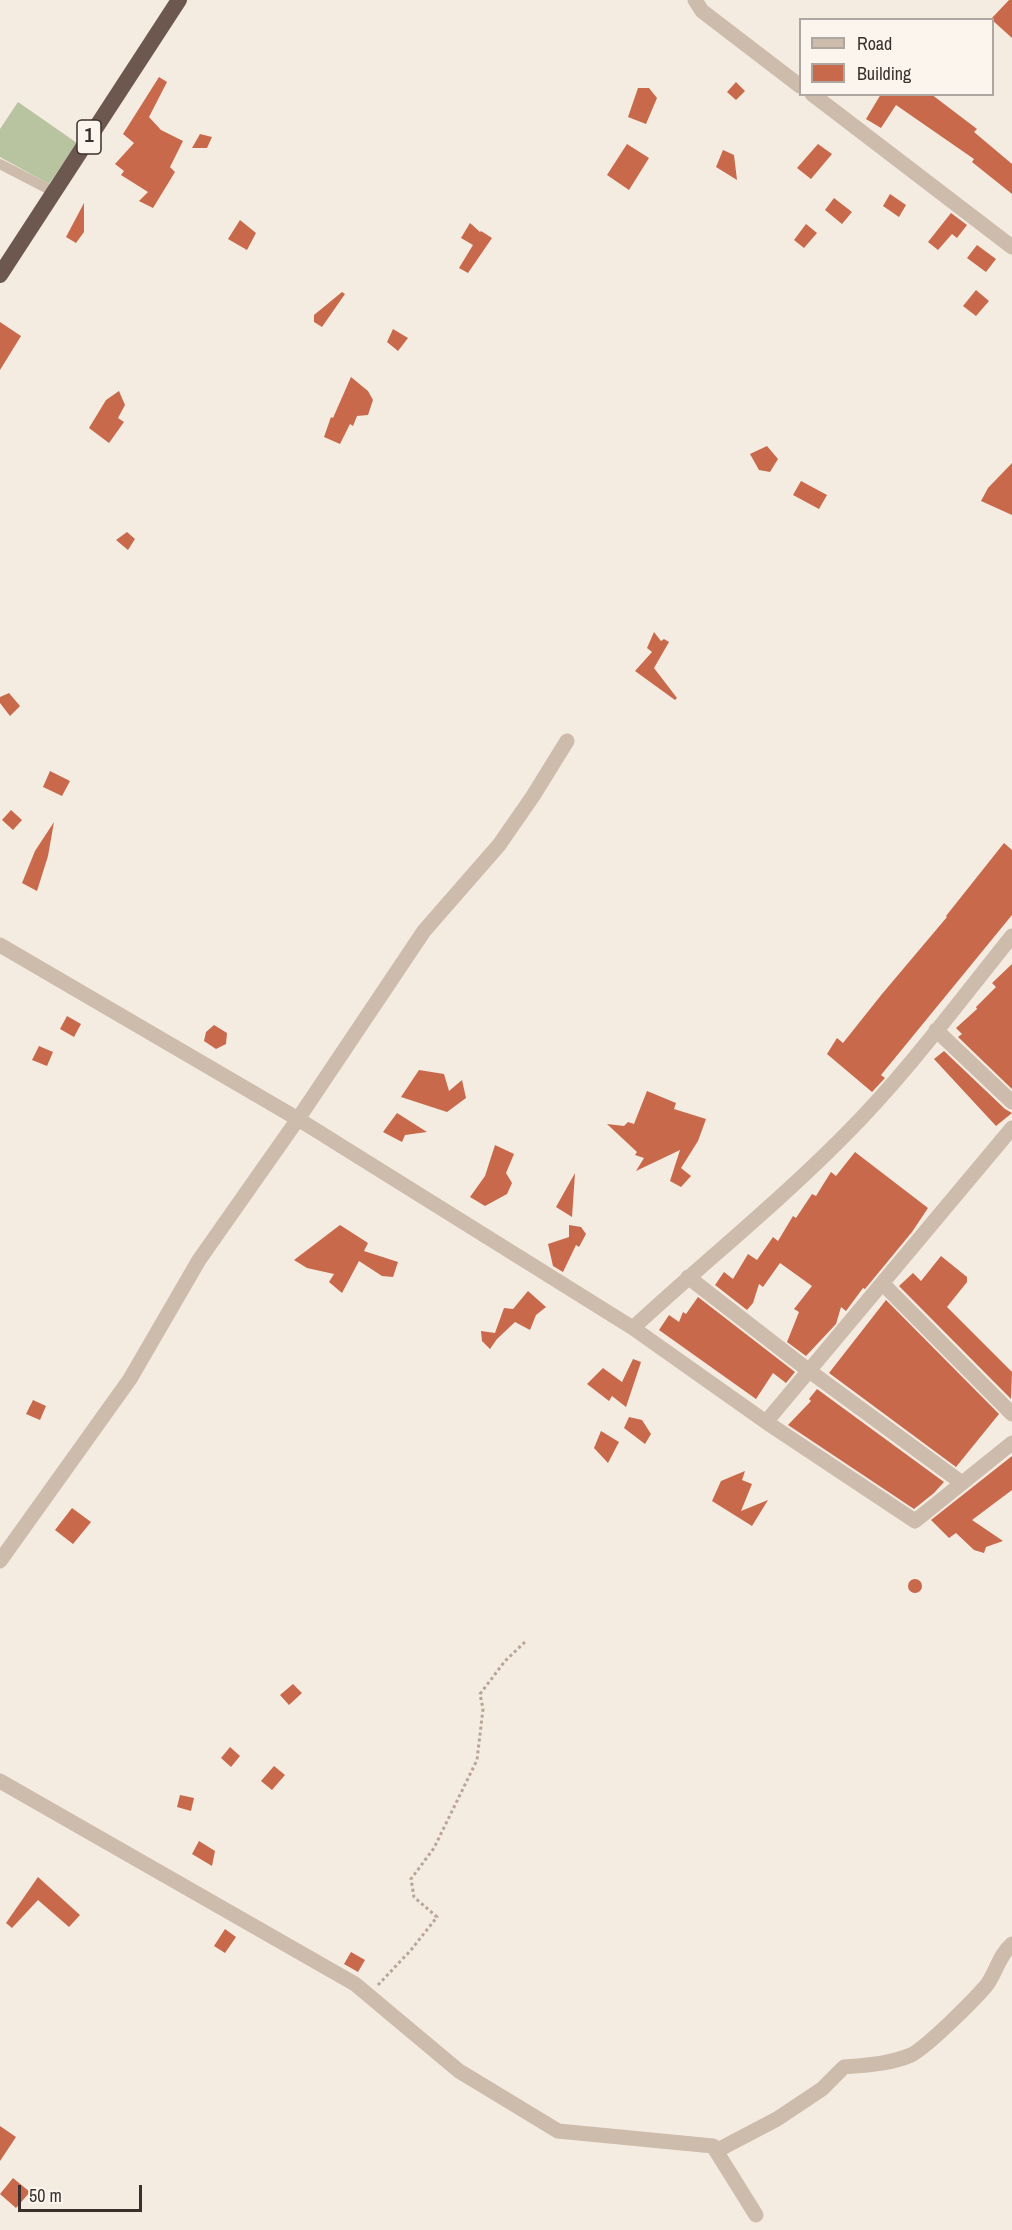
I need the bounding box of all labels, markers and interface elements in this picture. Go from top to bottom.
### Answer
legend [799,18,994,96]
text: Road [857,31,892,56]
text: Building [857,61,911,86]
road number: 1 [77,120,101,154]
scale bar [21,2173,146,2211]
text: 50 m [29,2183,62,2208]

